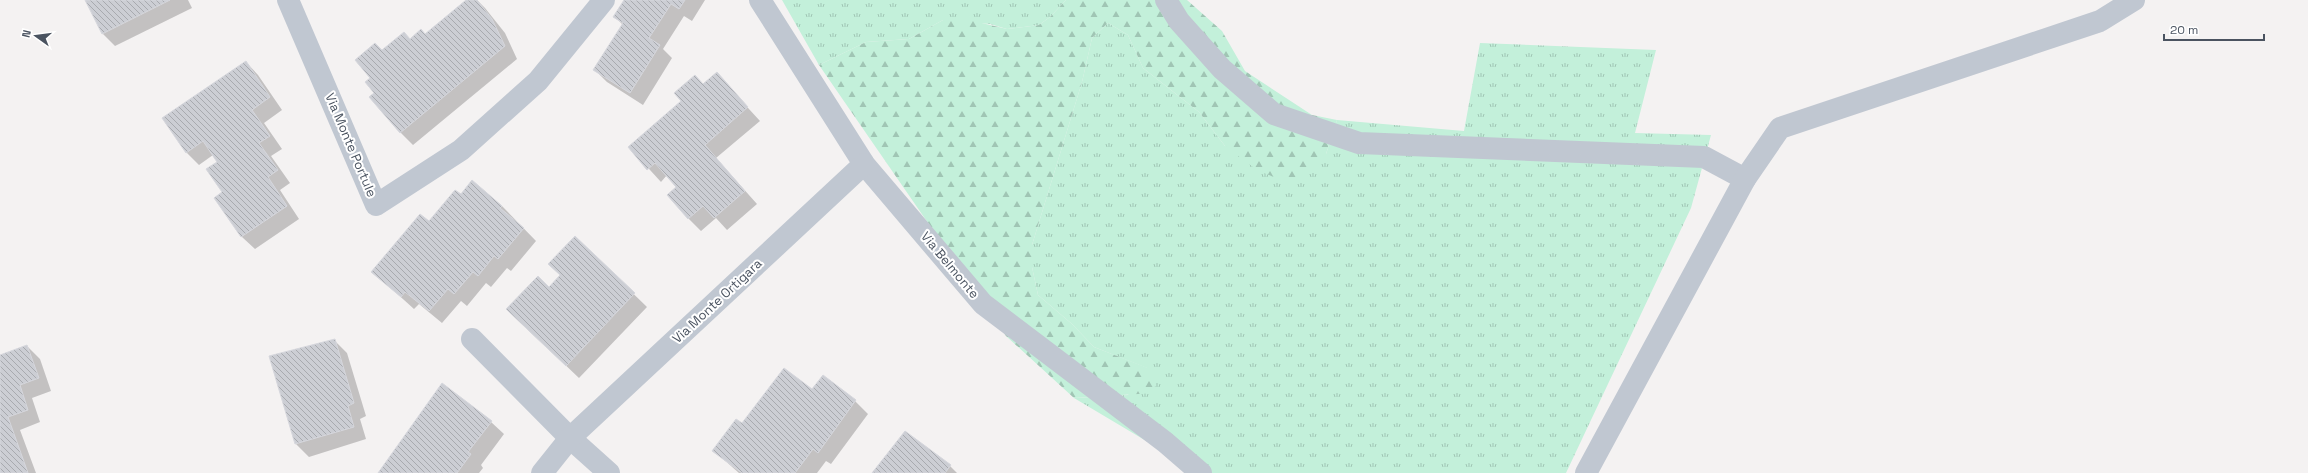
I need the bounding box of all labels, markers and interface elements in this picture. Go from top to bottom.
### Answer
north arrow [16,16,56,56]
scale bar [2164,16,2264,42]
text: 20 m [2170,22,2198,38]
text: N [19,28,34,39]
street label: Via Monte Portule [321,90,381,200]
street label: Via Belmonte [917,228,983,302]
street label: Via Monte Ortigara [669,255,766,347]

